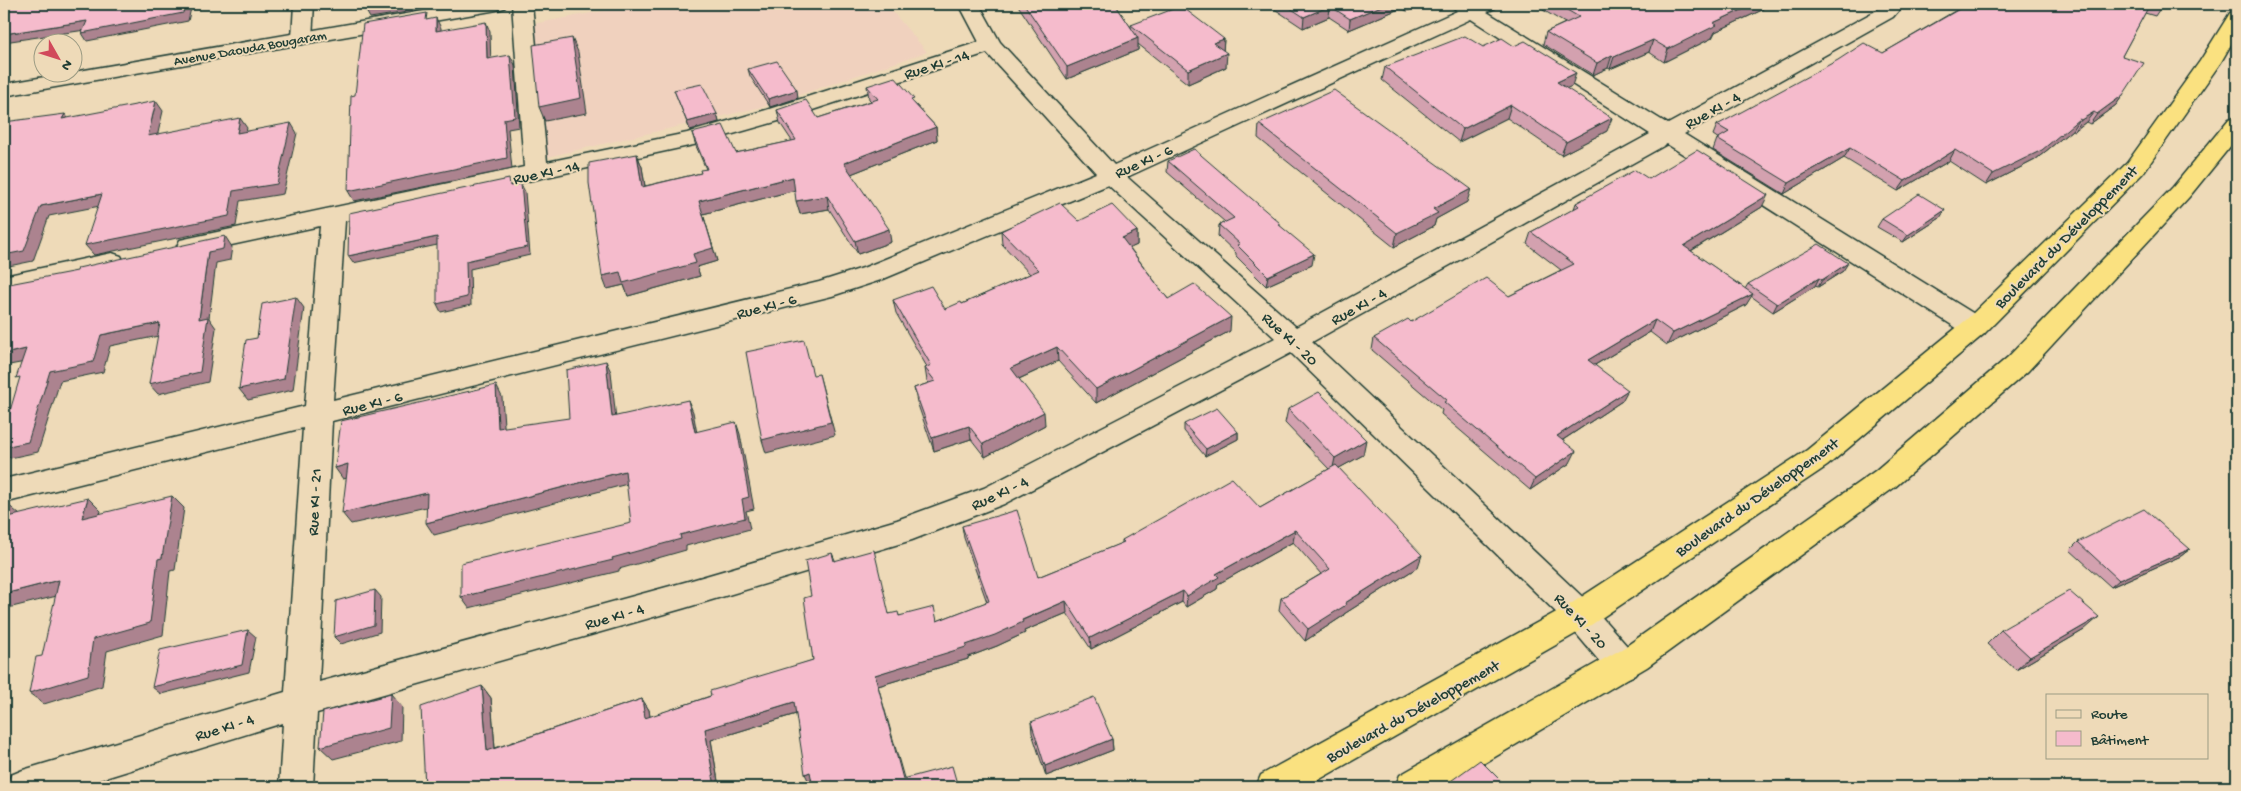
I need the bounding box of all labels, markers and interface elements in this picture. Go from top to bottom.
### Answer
street label: Avenue Daouda Bougaram [173,28,328,71]
north arrow [32,32,82,82]
street label: Rue KI - 14 [902,47,972,86]
text: N [57,56,76,74]
street label: Rue KI - 4 [1683,89,1745,135]
street label: Rue KI - 6 [1113,142,1177,184]
street label: Rue KI - 14 [512,158,582,191]
street label: Boulevard du Développement [1991,162,2144,315]
street label: Rue KI - 4 [1329,285,1391,331]
street label: Rue KI - 6 [735,291,800,325]
street label: Rue KI - 20 [1256,310,1321,371]
street label: Rue KI - 6 [341,389,406,422]
street label: Boulevard du Développement [1672,434,1844,563]
street label: Rue KI - 21 [305,468,328,536]
street label: Rue KI - 4 [969,474,1032,517]
street label: Rue KI - 20 [1549,590,1610,655]
street label: Rue KI - 4 [583,601,647,636]
street label: Boulevard du Développement [1323,657,1505,769]
legend [2046,694,2208,758]
text: Route [2091,706,2128,724]
street label: Rue KI - 4 [193,711,257,747]
text: Bâtiment [2090,732,2150,750]

